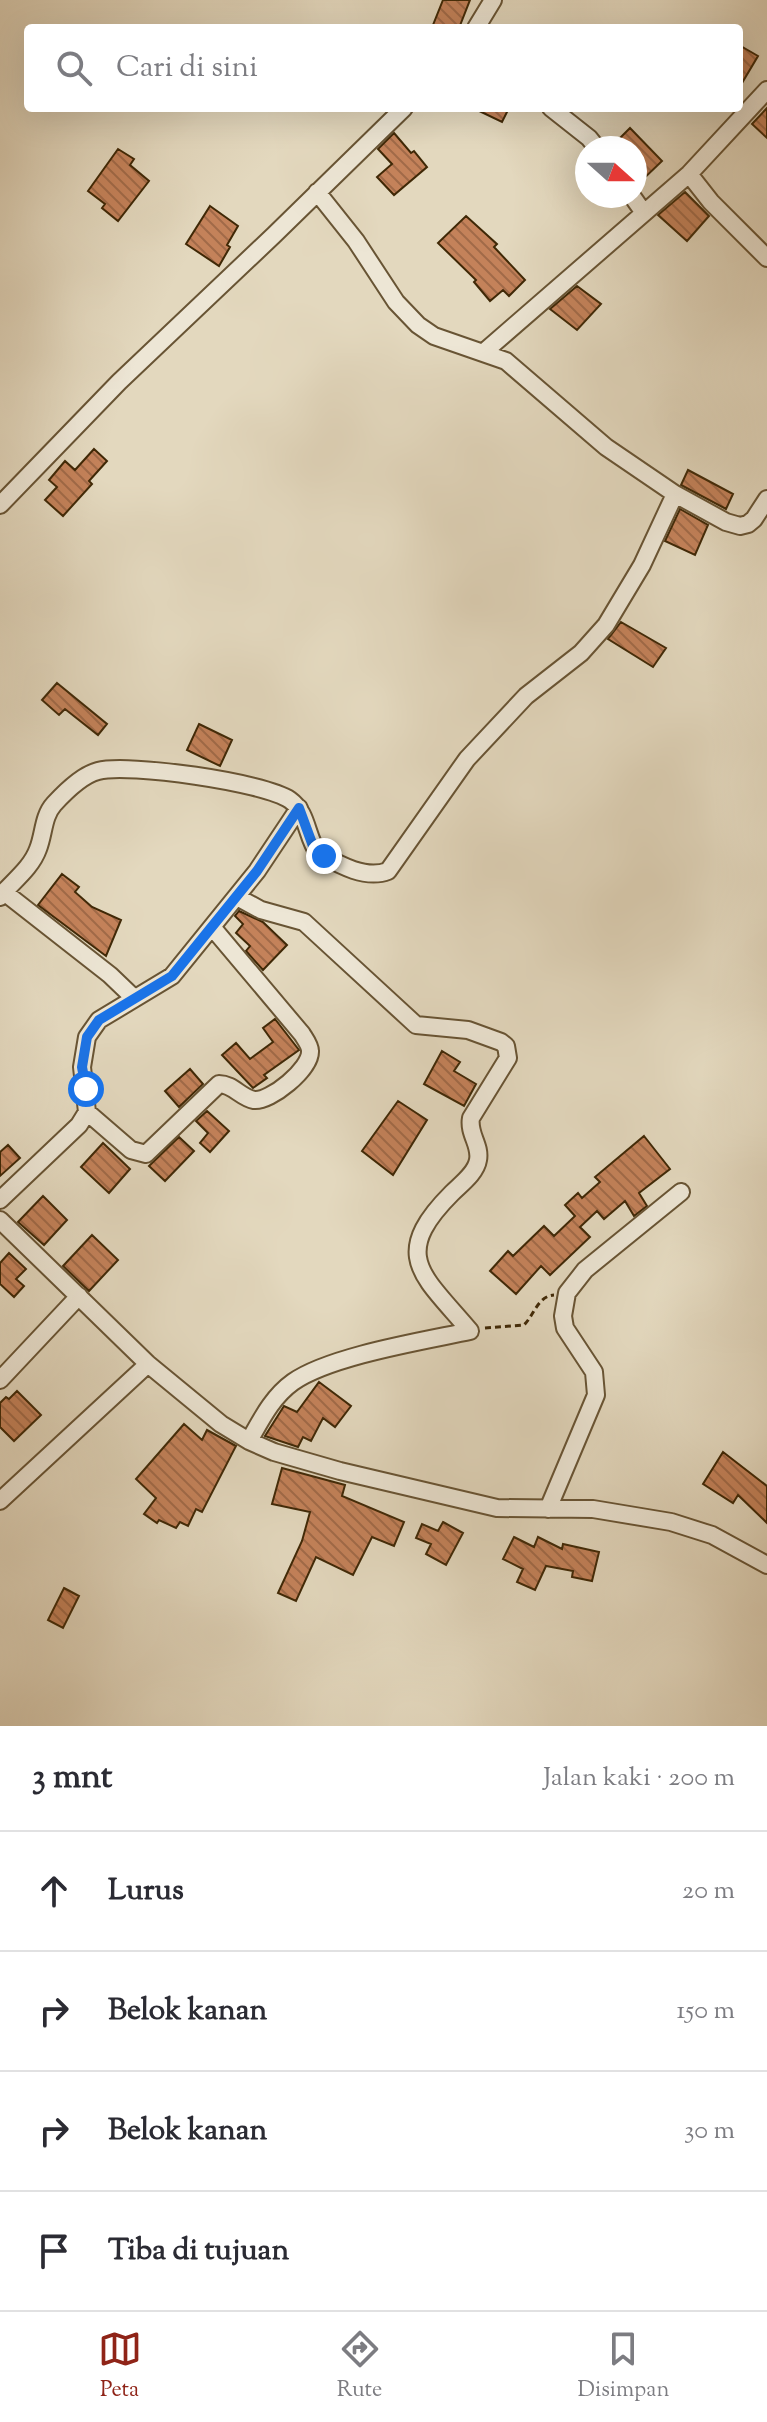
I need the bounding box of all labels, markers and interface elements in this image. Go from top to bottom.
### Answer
search box [24,24,743,112]
icon: search [52,46,96,90]
text: Cari di sini [116,47,258,90]
north arrow [575,136,647,208]
route end [306,838,342,874]
route start [68,1071,104,1107]
text: 3 mnt [32,1754,112,1803]
text: Jalan kaki · 200 m [543,1760,735,1797]
icon: ahead [32,1869,76,1913]
text: Lurus [108,1870,184,1913]
text: 20 m [682,1873,735,1910]
icon: right [32,1989,76,2033]
text: Belok kanan [108,1990,267,2033]
text: 150 m [676,1993,735,2030]
icon: right [32,2109,76,2153]
text: Belok kanan [108,2110,267,2153]
text: 30 m [684,2113,735,2150]
icon: arrive [32,2229,76,2273]
text: Tiba di tujuan [108,2230,289,2273]
tab: Peta [98,2327,142,2407]
tab: Rute [337,2327,382,2407]
tab: Disimpan [578,2327,669,2407]

